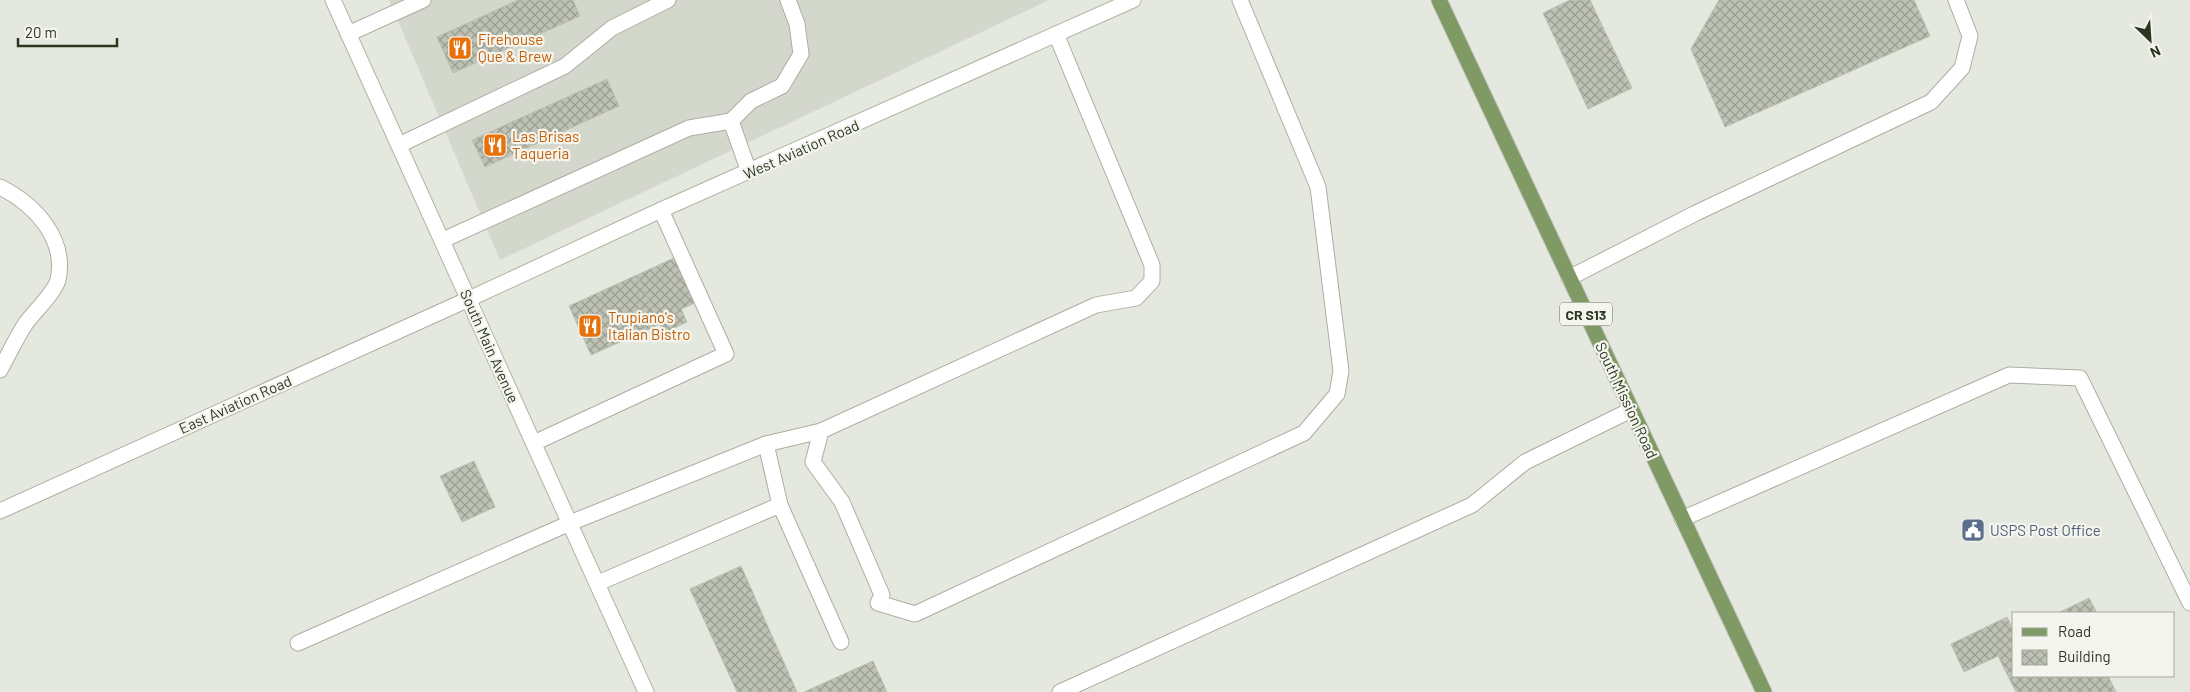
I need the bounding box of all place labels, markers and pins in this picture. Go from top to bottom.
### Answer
place label: Firehouse Que & Brew [478,30,552,65]
restaurant icon: Firehouse Que & Brew [447,35,473,61]
place label: Las Brisas Taqueria [512,127,579,162]
restaurant icon: Las Brisas Taqueria [482,132,508,158]
place label: Trupiano's Italian Bistro [608,308,691,343]
restaurant icon: Trupiano's Italian Bistro [577,313,603,339]
public building icon: USPS Post Office [1960,517,1986,543]
place label: USPS Post Office [1990,521,2101,539]

